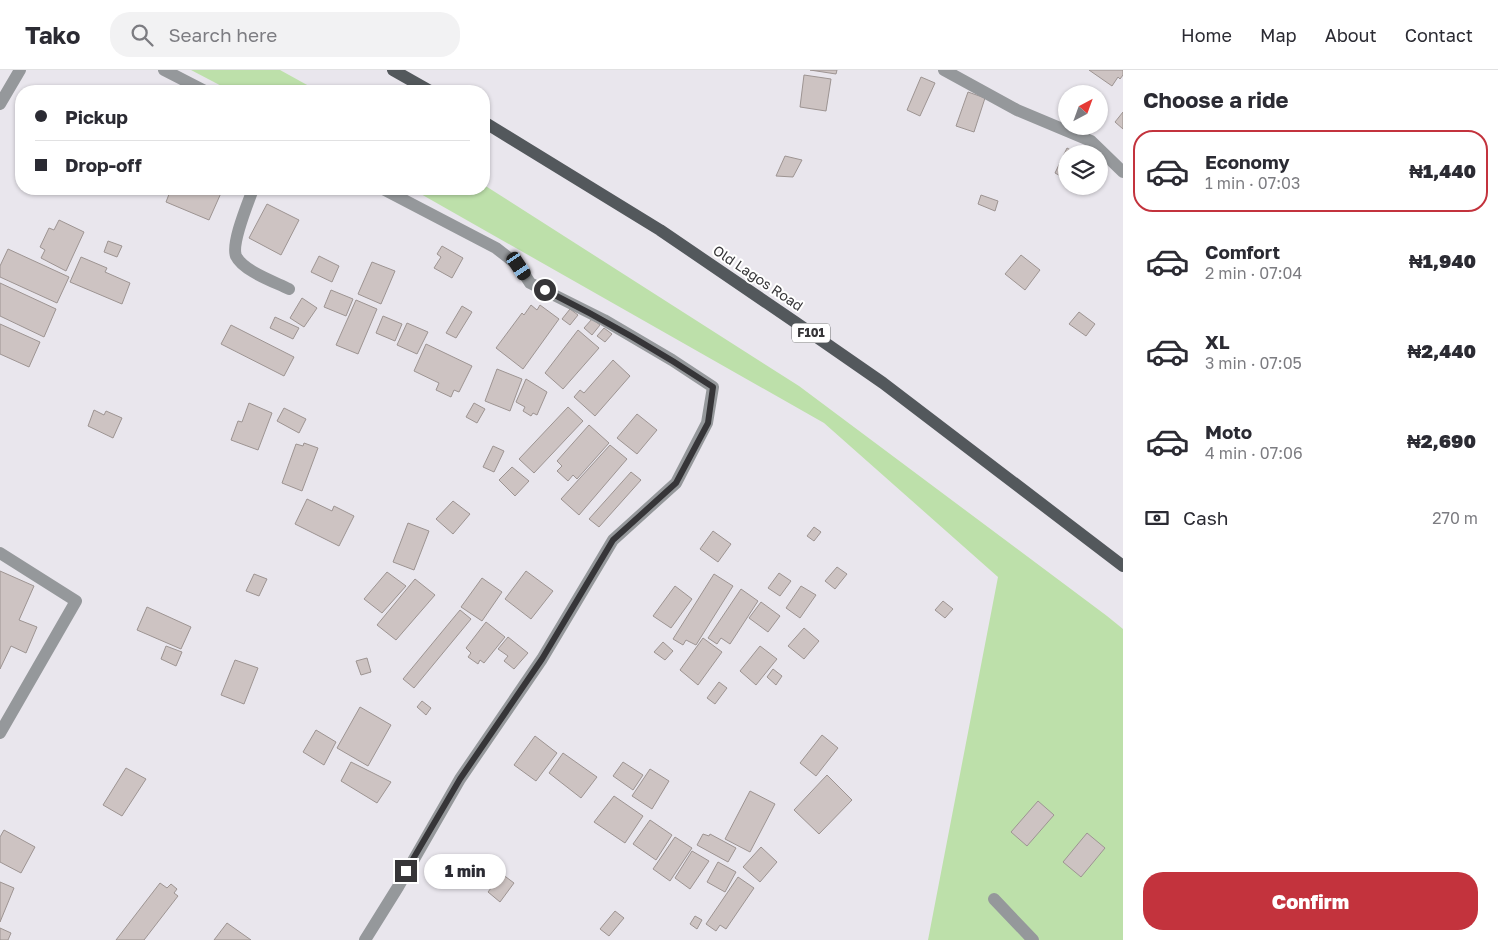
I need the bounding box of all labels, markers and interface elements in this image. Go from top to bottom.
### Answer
search box [110,12,460,57]
text: Tako [25,20,80,49]
icon: search [128,21,156,49]
text: Search here [168,23,277,46]
text: Home [1181,24,1232,46]
text: Map [1260,24,1297,46]
text: About [1325,24,1377,46]
text: Contact [1405,24,1473,46]
north arrow [1058,85,1108,135]
map controls [1058,85,1108,195]
text: Choose a ride [1143,86,1289,113]
text: Pickup [65,105,128,128]
button: layers [1058,145,1108,195]
icon: car [1145,149,1190,194]
text: Economy [1205,150,1290,173]
text: Drop-off [65,153,142,176]
text: ₦1,440 [1409,159,1476,182]
text: 1 min · 07:03 [1205,173,1300,193]
icon: car [1145,239,1190,284]
text: Comfort [1205,240,1280,263]
street label: Old Lagos Road [710,241,807,314]
car [504,249,533,283]
text: ₦1,940 [1409,249,1476,272]
text: 2 min · 07:04 [1205,263,1302,283]
route start [534,279,556,301]
road number: F101 [792,324,830,342]
icon: car [1145,329,1190,374]
text: XL [1205,330,1230,353]
text: ₦2,440 [1408,339,1476,362]
text: 3 min · 07:05 [1205,353,1302,373]
icon: car [1145,419,1190,464]
text: Moto [1205,420,1252,443]
text: ₦2,690 [1407,429,1476,452]
text: 4 min · 07:06 [1205,443,1303,463]
icon: cash [1143,504,1171,532]
text: Cash [1183,506,1228,529]
text: 270 m [1432,508,1478,528]
callout: 1 min [424,854,506,888]
route end [395,860,417,882]
text: 1 min [445,861,485,881]
button: Confirm [1143,872,1478,930]

